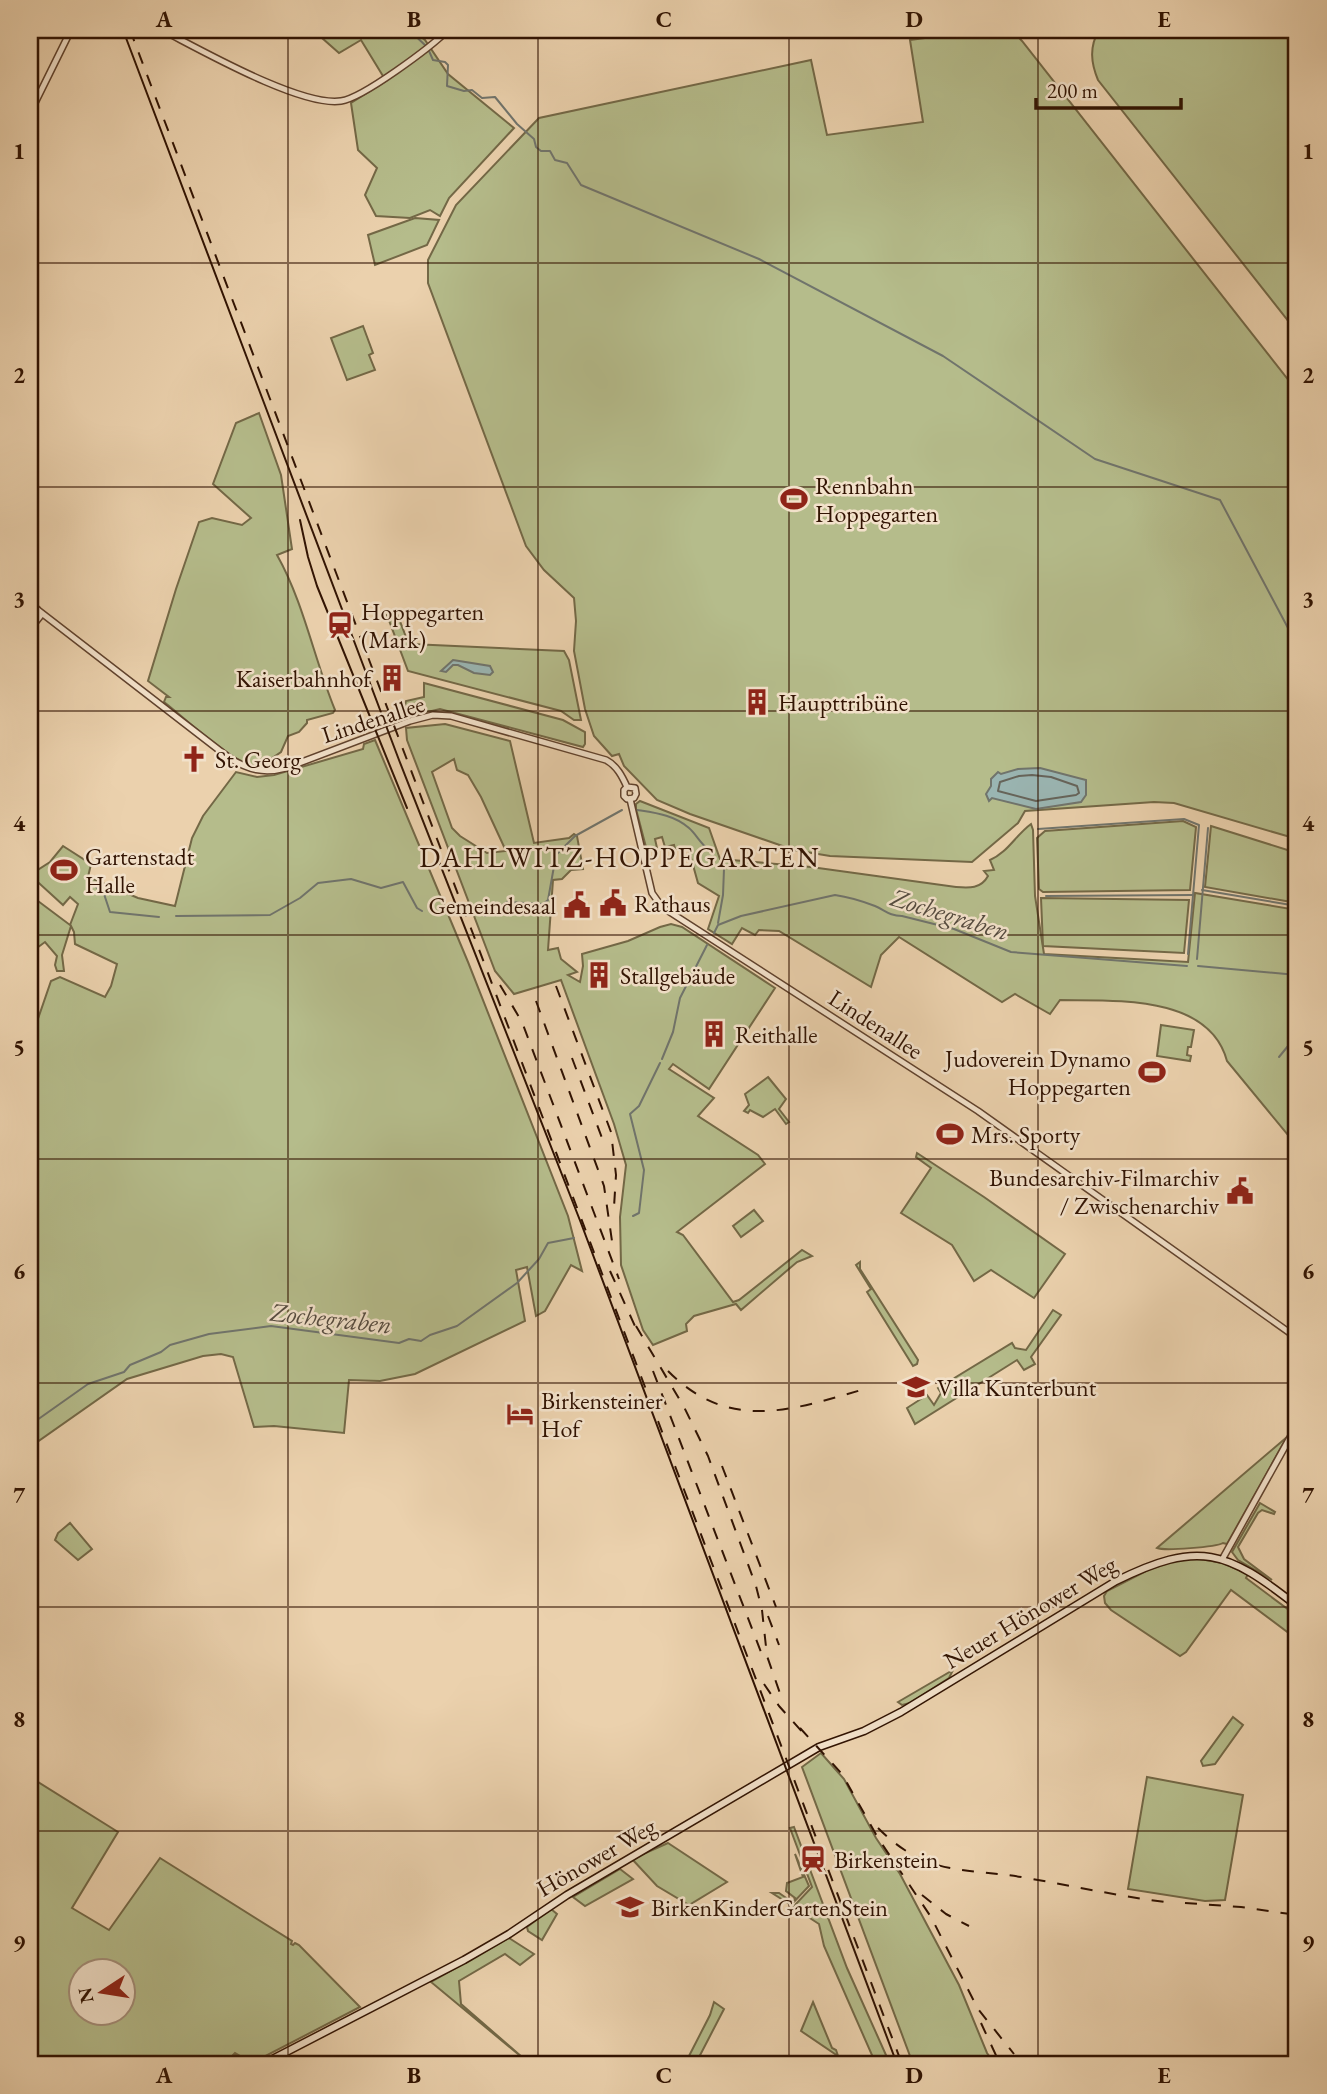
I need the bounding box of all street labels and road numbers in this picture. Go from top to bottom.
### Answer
street label: Lindenallee [318,688,428,750]
street label: Lindenallee [823,982,929,1066]
street label: Neuer Hönower Weg [938,1548,1123,1676]
street label: Hönower Weg [531,1810,662,1904]

